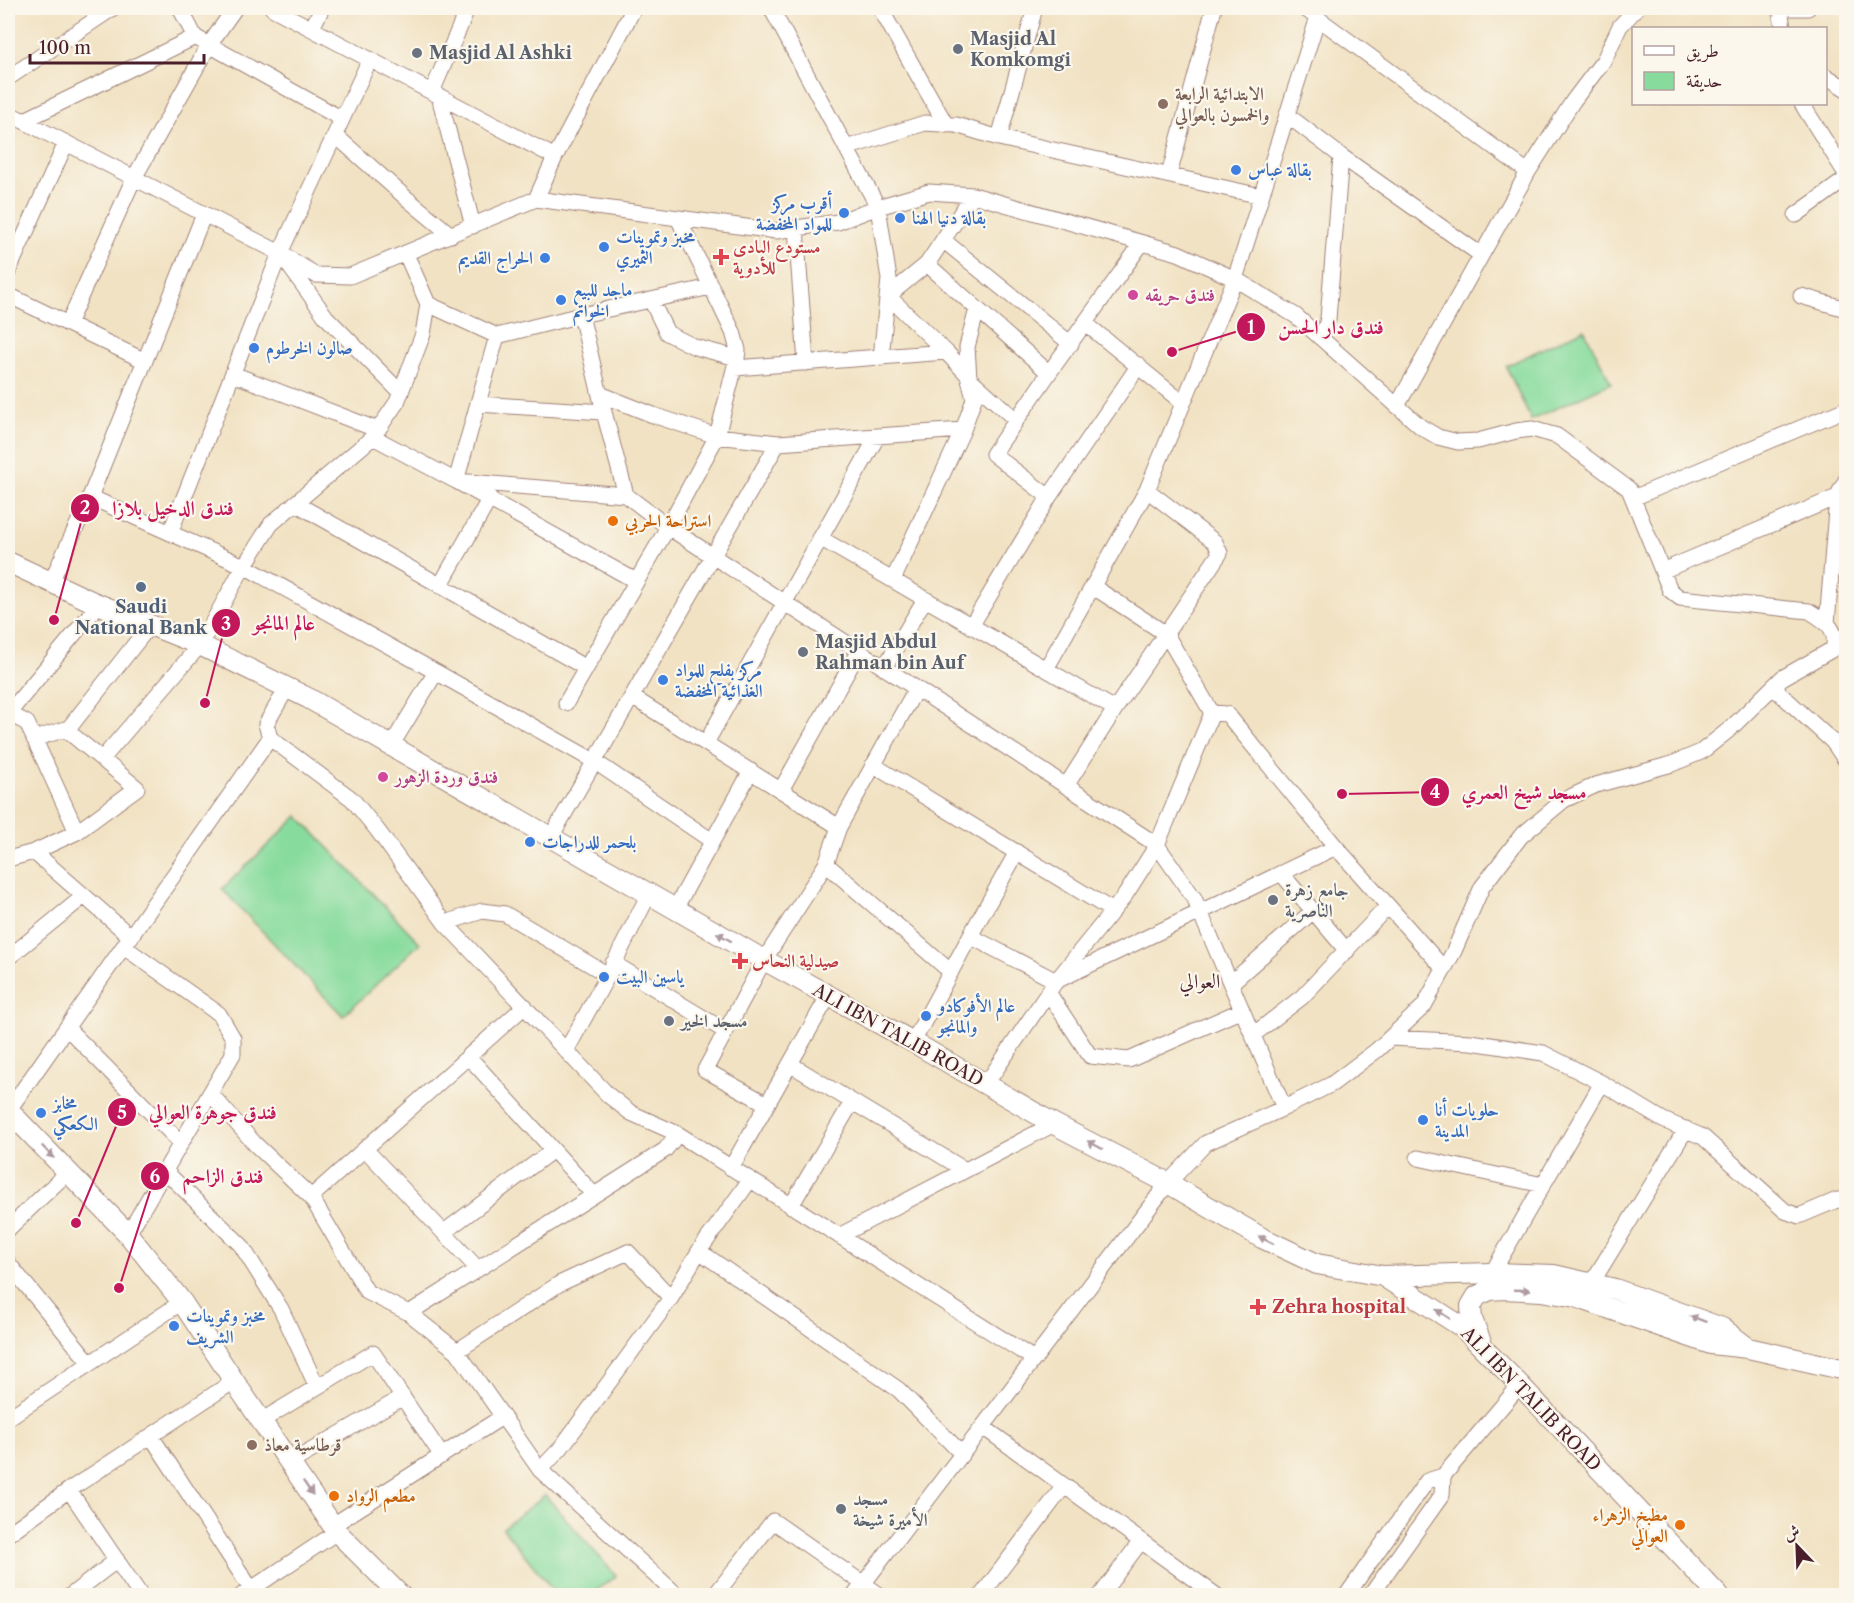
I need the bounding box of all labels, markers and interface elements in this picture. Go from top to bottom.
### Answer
scale bar [30,27,204,65]
legend [1632,27,1827,105]
place label: Masjid Al Komkomgi [970,28,1072,71]
text: 100 m [39,37,91,59]
text: طريق [1686,40,1719,63]
place label: Masjid Al Ashki [429,42,572,64]
marker: Masjid Al Komkomgi [951,42,965,56]
marker: Masjid Al Ashki [410,46,424,60]
text: حديقة [1686,70,1722,92]
place label: الابتدائية الرابعة والخمسون بالعوالي [1174,83,1269,130]
marker: الابتدائية الرابعة والخمسون بالعوالي [1156,97,1170,111]
place label: بقالة عباس [1248,159,1312,181]
marker: بقالة عباس [1229,163,1243,177]
place label: أقرب مركز للمواد المخفضة [756,190,833,235]
marker: أقرب مركز للمواد المخفضة [837,206,851,220]
place label: بقالة دنيا الهنا [912,207,986,229]
marker: بقالة دنيا الهنا [893,211,907,225]
place label: مخبز وتموينات الثميري [616,226,696,273]
place label: مستودع البادى للأدوية [733,236,821,279]
marker: مخبز وتموينات الثميري [597,240,611,254]
place label: الحراج القديم [458,247,533,274]
marker: مستودع البادى للأدوية [714,250,728,264]
marker: الحراج القديم [538,251,552,265]
place label: ماجد للبيع الخواتم [573,279,632,327]
place label: فندق حريقه [1145,284,1215,306]
marker: فندق حريقه [1126,288,1140,302]
marker: ماجد للبيع الخواتم [554,293,568,307]
callout: فندق دار الحسن [1236,308,1396,346]
text: فندق دار الحسن [1278,315,1384,341]
text: 1 [1247,317,1255,339]
place label: صالون الخرطوم [266,337,353,364]
marker: صالون الخرطوم [247,341,261,355]
callout: فندق الدخيل بلازا [70,489,245,527]
text: فندق الدخيل بلازا [112,496,234,522]
text: 2 [80,497,90,519]
place label: استراحة الحربي [624,510,711,536]
marker: استراحة الحربي [606,514,620,528]
marker: Saudi National Bank [134,580,148,594]
place label: Saudi National Bank [75,596,208,639]
callout: عالم المانجو [211,604,327,642]
text: عالم المانجو [251,611,315,641]
text: 3 [221,613,231,635]
place label: Masjid Abdul Rahman bin Auf [815,631,967,674]
marker: Masjid Abdul Rahman bin Auf [796,645,810,659]
place label: مركز بفلح للمواد الغذائية المخفضة [675,659,763,702]
marker: مركز بفلح للمواد الغذائية المخفضة [656,673,670,687]
place label: فندق وردة الزهور [393,766,498,788]
marker: فندق وردة الزهور [376,770,390,784]
callout: مسجد شيخ العمري [1420,773,1599,811]
text: مسجد شيخ العمري [1462,780,1586,810]
text: 4 [1430,781,1440,803]
place label: بلحمر للدراجات [542,831,636,854]
marker: بلحمر للدراجات [523,835,537,849]
place label: جامع زهرة الناصرية [1285,879,1349,923]
marker: جامع زهرة الناصرية [1266,893,1280,907]
one-way arrow [715,932,732,942]
place label: صيدلية النحاس [752,950,839,972]
marker: صيدلية النحاس [733,954,747,968]
place label: ياسين البيت [616,966,685,988]
district label: العوالي [1180,969,1220,997]
marker: ياسين البيت [597,970,611,984]
street label: ALI IBN TALIB ROAD [808,978,987,1091]
place label: عالم الأفوكادو والمانجو [936,992,1015,1038]
marker: عالم الأفوكادو والمانجو [919,1009,933,1023]
place label: مسجد الخير [679,1010,748,1032]
marker: مسجد الخير [662,1014,676,1028]
place label: مخابز الكعكي [51,1092,98,1141]
callout: فندق جوهرة العوالي [107,1093,289,1131]
place label: حلويات أنا المدينة [1435,1097,1499,1142]
text: فندق جوهرة العوالي [148,1100,277,1128]
text: 5 [117,1102,127,1124]
marker: مخابز الكعكي [34,1106,48,1120]
marker: حلويات أنا المدينة [1416,1113,1430,1127]
one-way arrow [1087,1140,1104,1150]
one-way arrow [41,1145,55,1159]
callout: فندق الزاحم [140,1157,276,1195]
text: فندق الزاحم [182,1164,264,1195]
text: 6 [150,1166,161,1188]
one-way arrow [1257,1235,1274,1244]
one-way arrow [1512,1285,1531,1295]
place label: Zehra hospital [1272,1296,1406,1318]
marker: Zehra hospital [1249,1298,1267,1316]
place label: مخبز وتموينات الشريف [186,1305,266,1349]
one-way arrow [1435,1309,1451,1320]
one-way arrow [1689,1314,1707,1324]
marker: مخبز وتموينات الشريف [167,1319,181,1333]
street label: ALI IBN TALIB ROAD [1456,1322,1606,1476]
place label: قرطاسية معاذ [264,1434,342,1457]
marker: قرطاسية معاذ [245,1438,259,1452]
one-way arrow [302,1480,314,1496]
place label: مطعم الرواد [346,1485,416,1513]
place label: مسجد الأميرة شيخة [853,1488,928,1531]
marker: مطعم الرواد [327,1489,341,1503]
marker: مسجد الأميرة شيخة [834,1502,848,1516]
place label: مطبخ الزهراء العوالي [1593,1504,1668,1551]
north arrow [1767,1516,1827,1576]
marker: مطبخ الزهراء العوالي [1673,1518,1687,1532]
text: ش [1780,1520,1802,1544]

